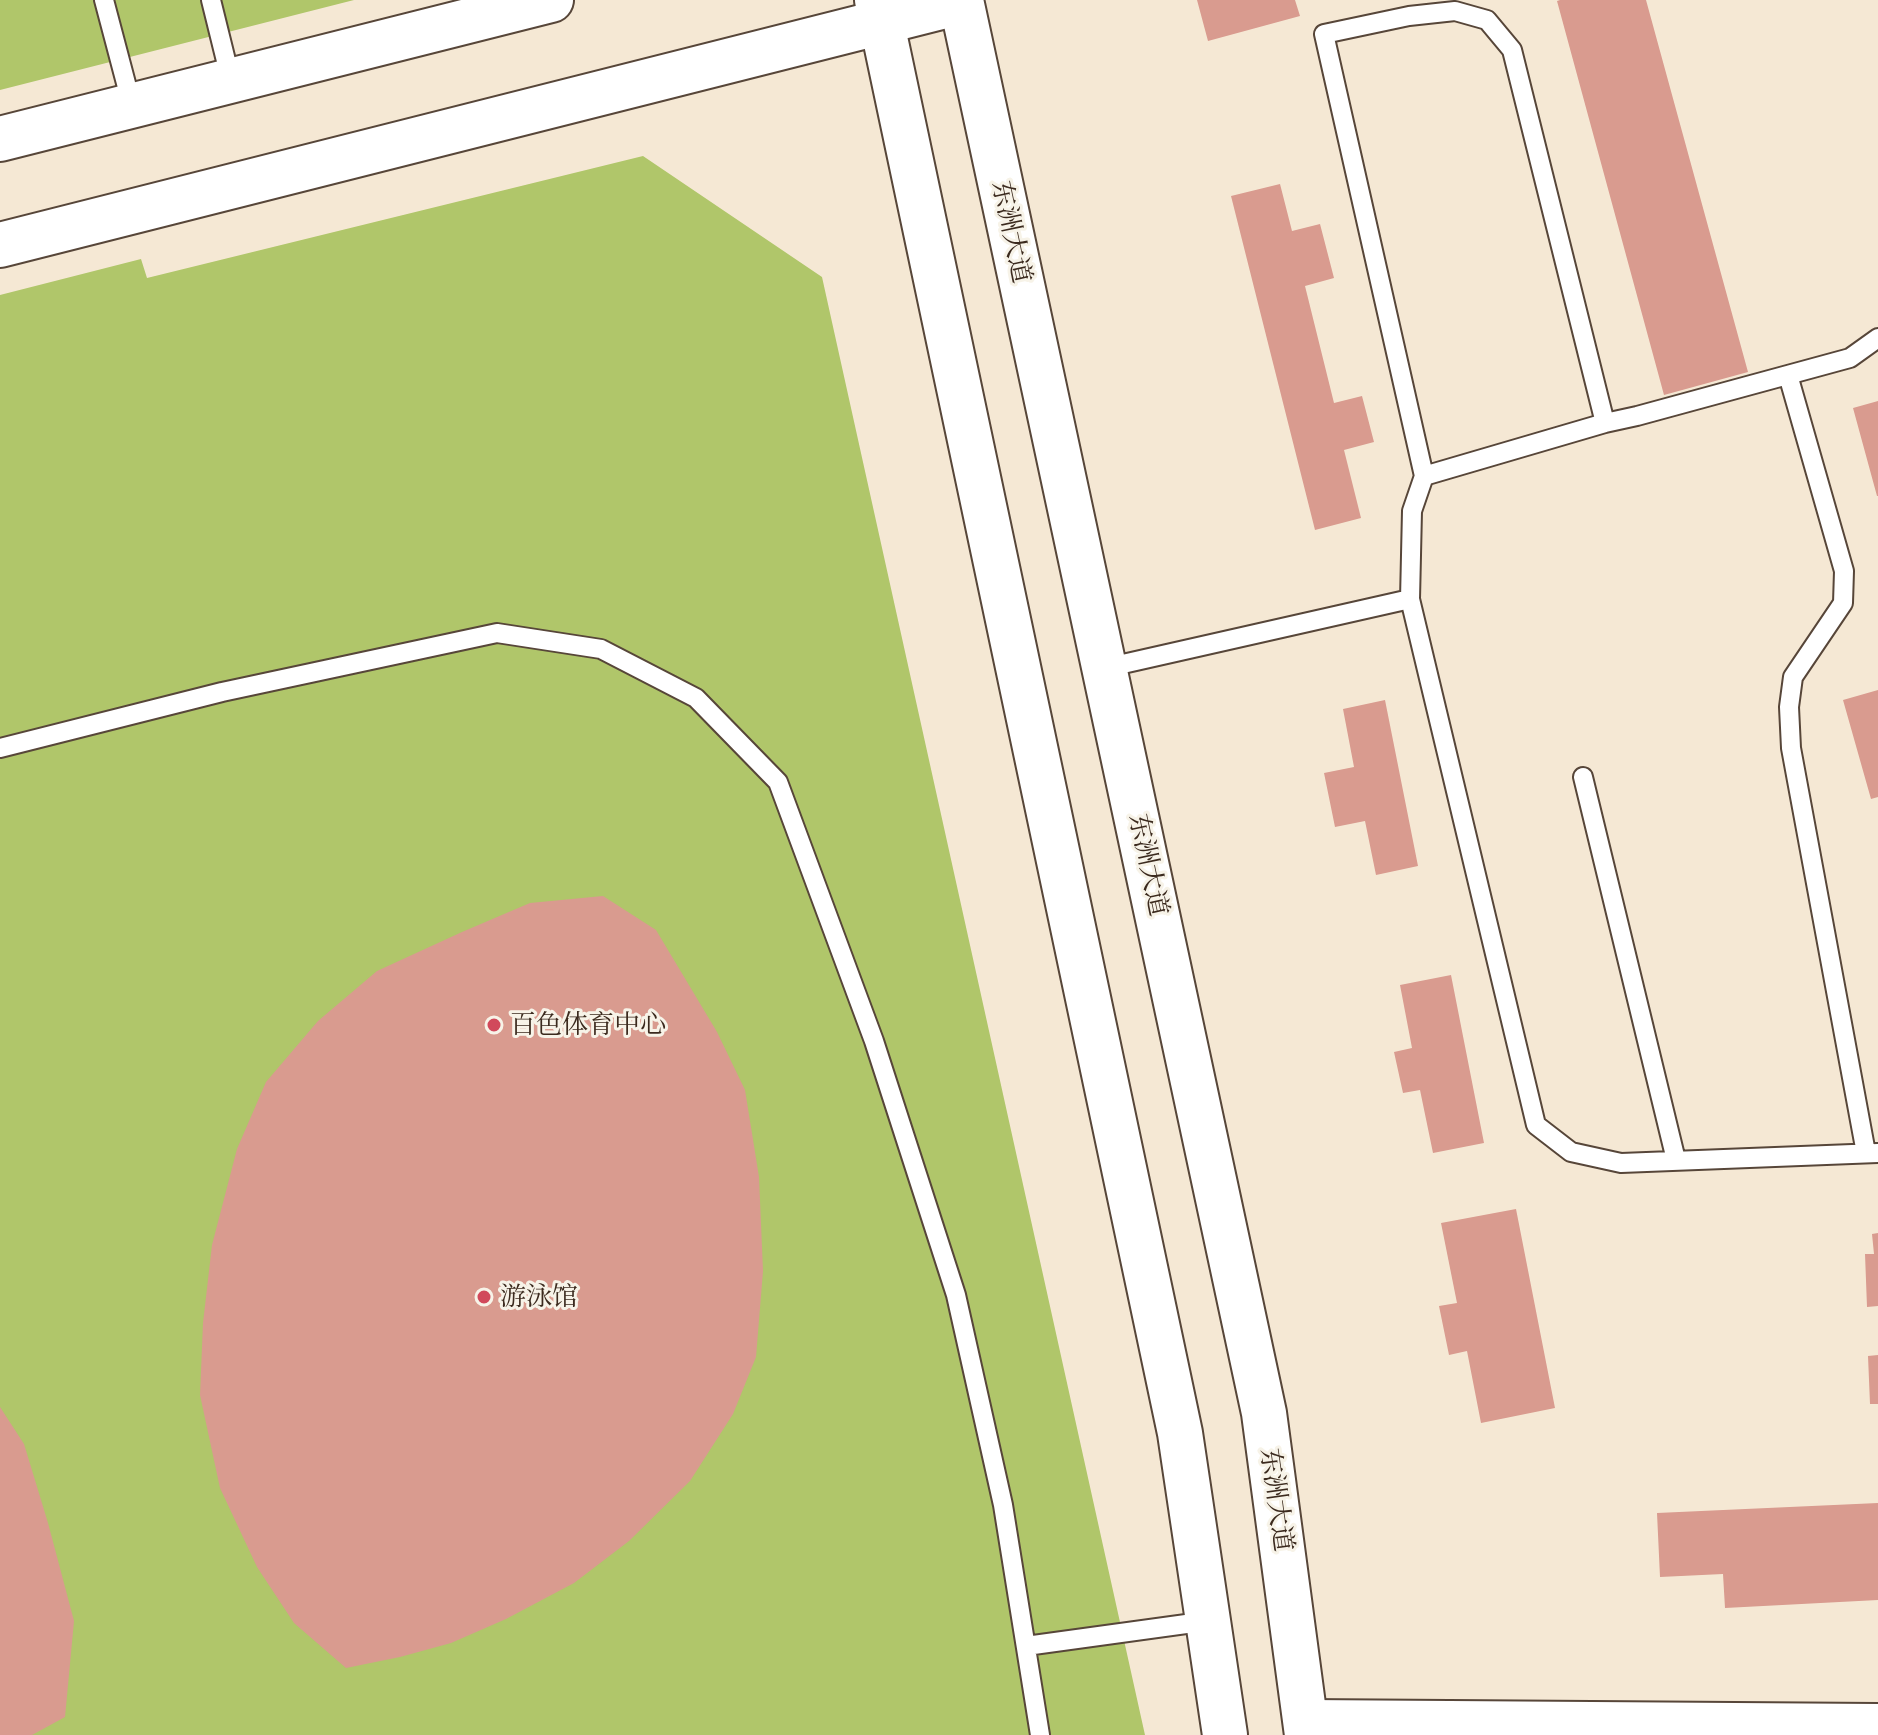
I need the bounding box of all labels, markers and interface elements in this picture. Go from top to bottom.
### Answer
street label: 东洲大道 [985,178,1037,286]
street label: 东洲大道 [1122,811,1174,919]
place label: 百色体育中心 [510,1009,666,1041]
marker: 百色体育中心 [485,1016,503,1034]
place label: 游泳馆 [500,1281,578,1313]
marker: 游泳馆 [475,1288,493,1306]
street label: 东洲大道 [1253,1446,1299,1554]

